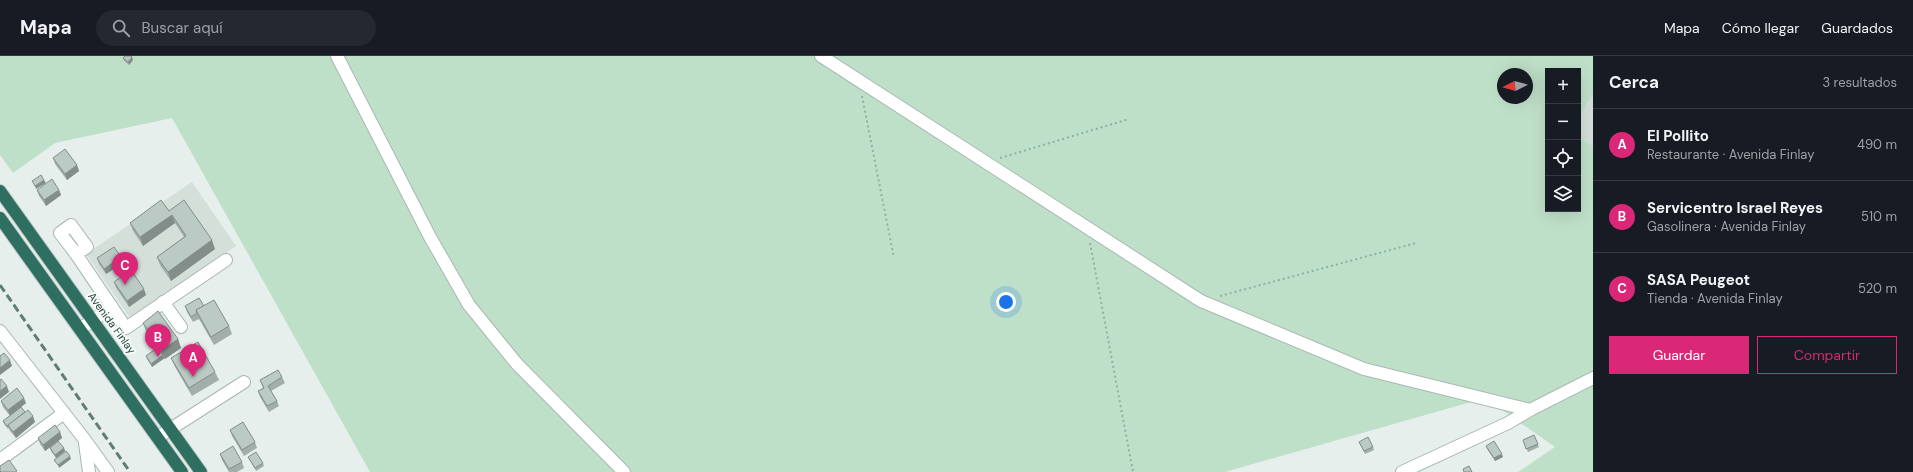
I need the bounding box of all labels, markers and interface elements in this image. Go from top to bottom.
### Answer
search box [96,10,376,46]
text: Mapa [20,15,72,40]
icon: search [110,17,132,39]
text: Buscar aquí [142,18,223,38]
text: Mapa [1664,19,1700,37]
text: Cómo llegar [1722,19,1799,37]
text: Guardados [1821,19,1893,37]
north arrow [1497,68,1533,104]
map controls [1545,68,1581,212]
button: + [1545,68,1581,104]
text: Cerca [1609,71,1659,93]
text: 3 resultados [1822,74,1897,91]
button: − [1545,104,1581,140]
text: El Pollito [1647,126,1709,146]
text: A [1617,136,1627,153]
text: 490 m [1857,136,1897,153]
button: locate [1545,140,1581,176]
text: Restaurante · Avenida Finlay [1647,146,1814,163]
button: layers [1545,176,1581,212]
text: Servicentro Israel Reyes [1647,198,1823,218]
text: B [1618,208,1626,225]
text: 510 m [1861,208,1897,225]
text: Gasolinera · Avenida Finlay [1647,218,1806,235]
pin: C [112,252,138,285]
text: SASA Peugeot [1647,270,1750,290]
text: C [1617,280,1627,297]
text: 520 m [1858,280,1897,297]
street label: Avenida Finlay [85,290,139,356]
text: Tienda · Avenida Finlay [1647,290,1783,307]
your location [996,292,1016,312]
pin: B [145,324,171,357]
button: Guardar [1609,336,1749,374]
button: Compartir [1757,336,1897,374]
pin: A [180,344,206,377]

